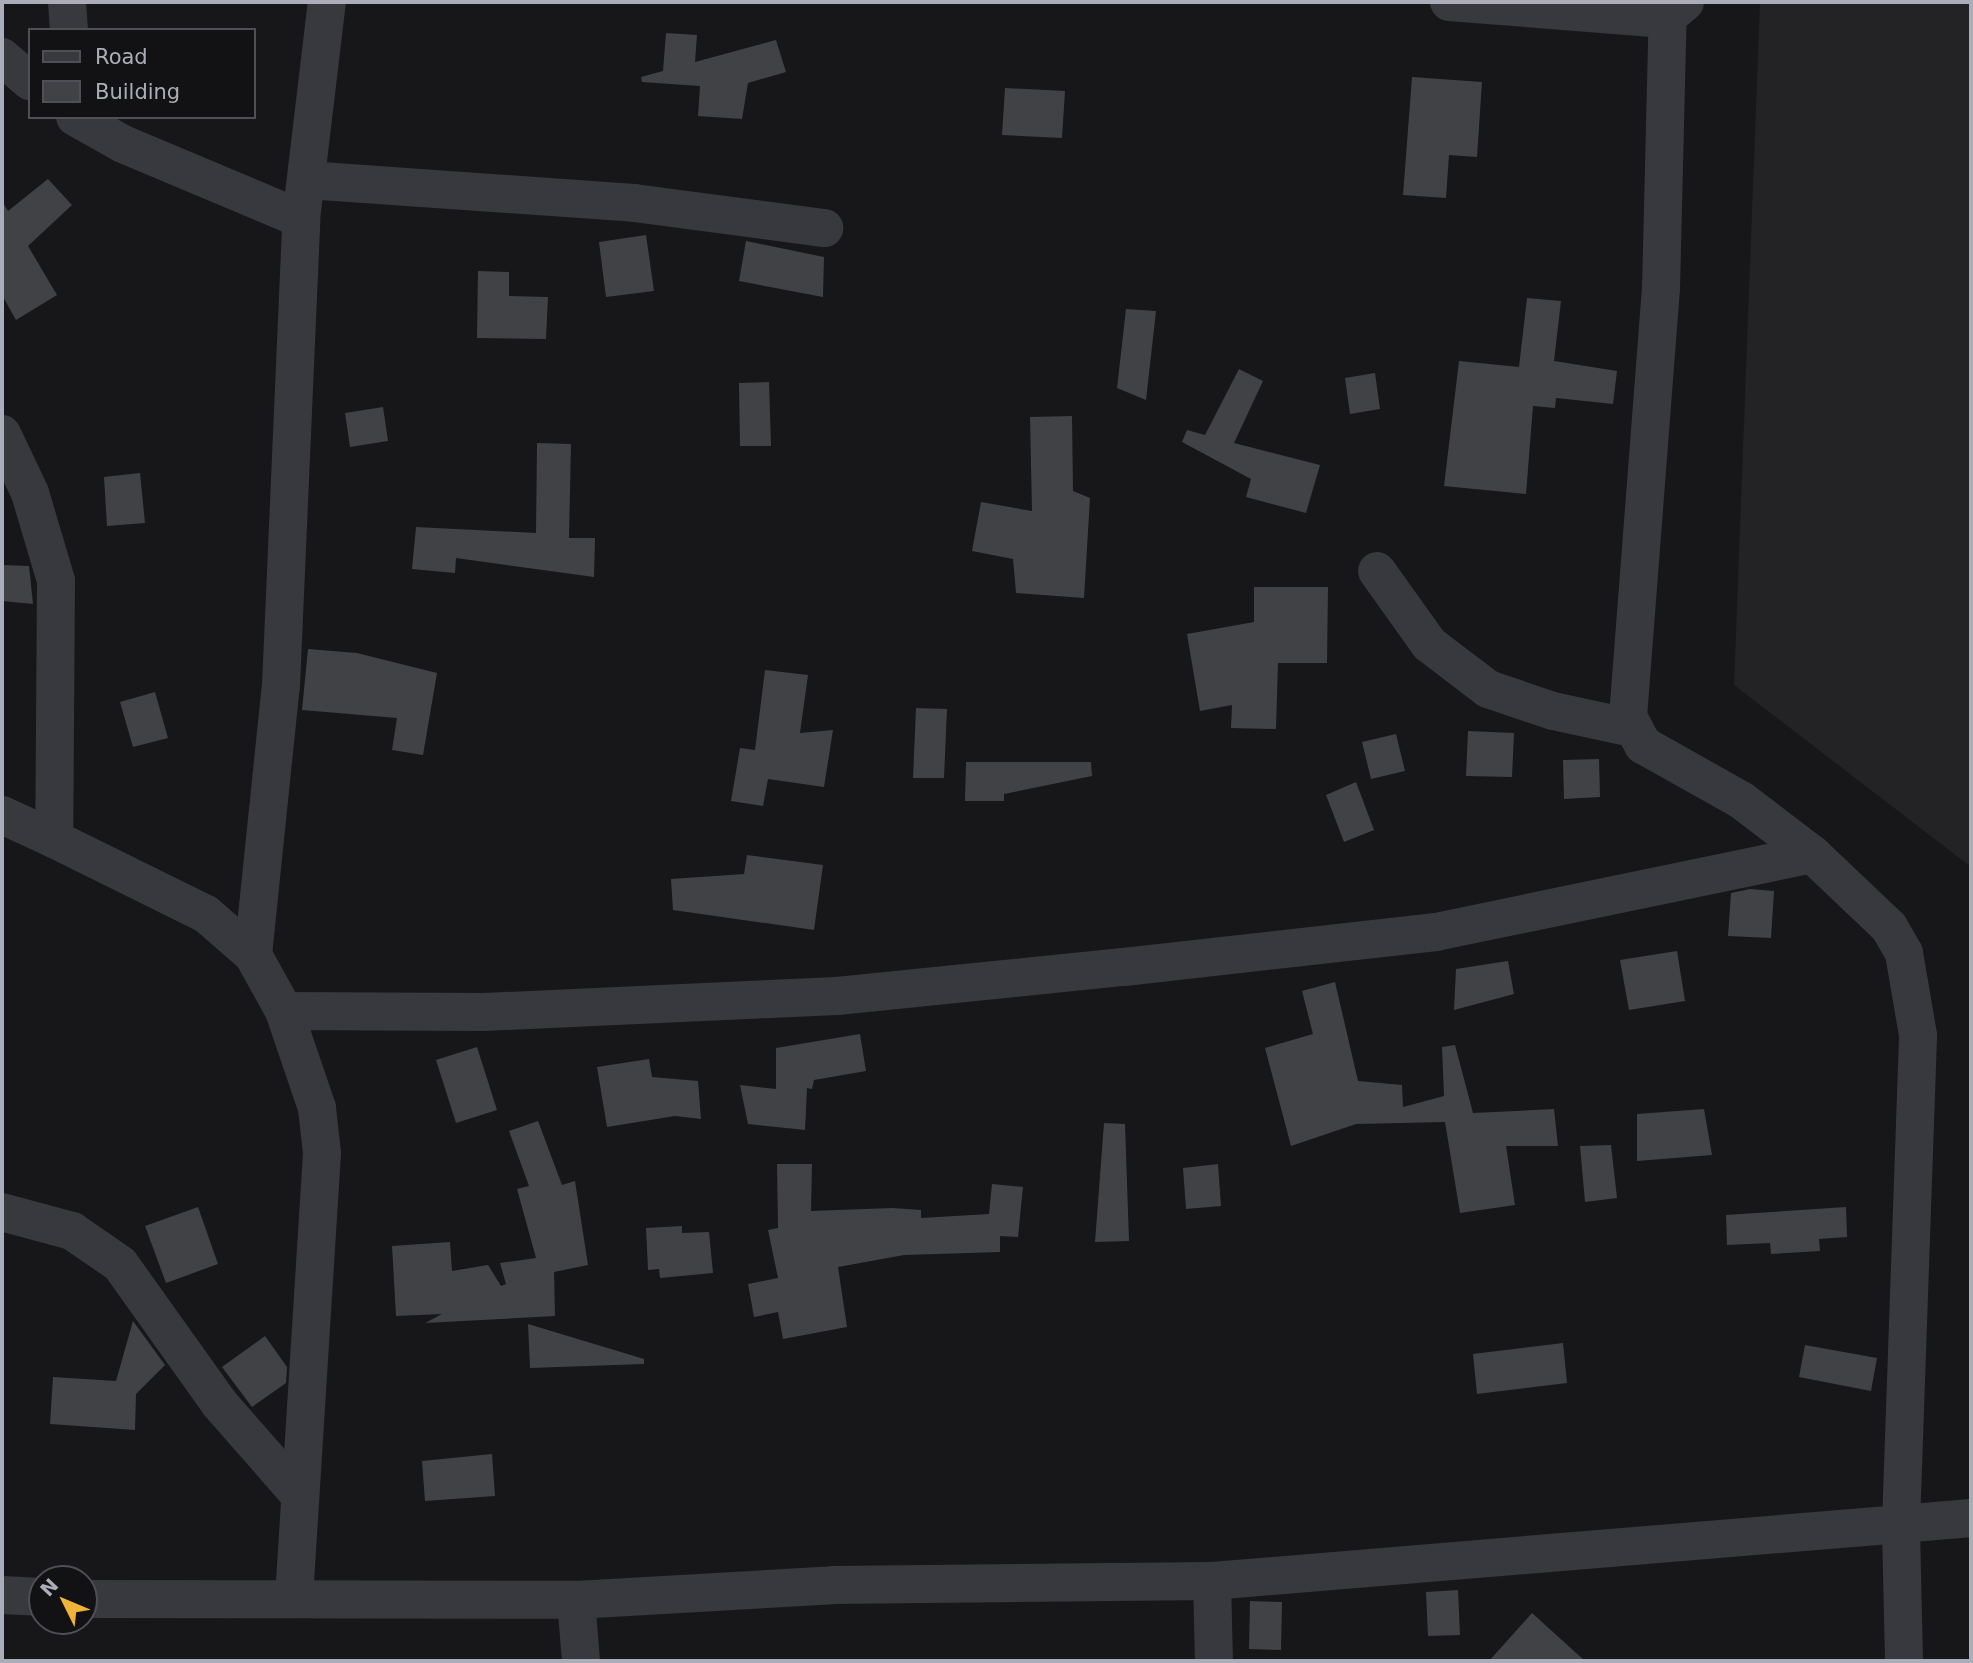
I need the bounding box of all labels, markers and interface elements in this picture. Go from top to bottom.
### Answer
legend [28,28,256,119]
text: Road [95,45,148,69]
text: Building [95,80,180,104]
north arrow [28,1565,98,1635]
text: N [36,1574,63,1600]

